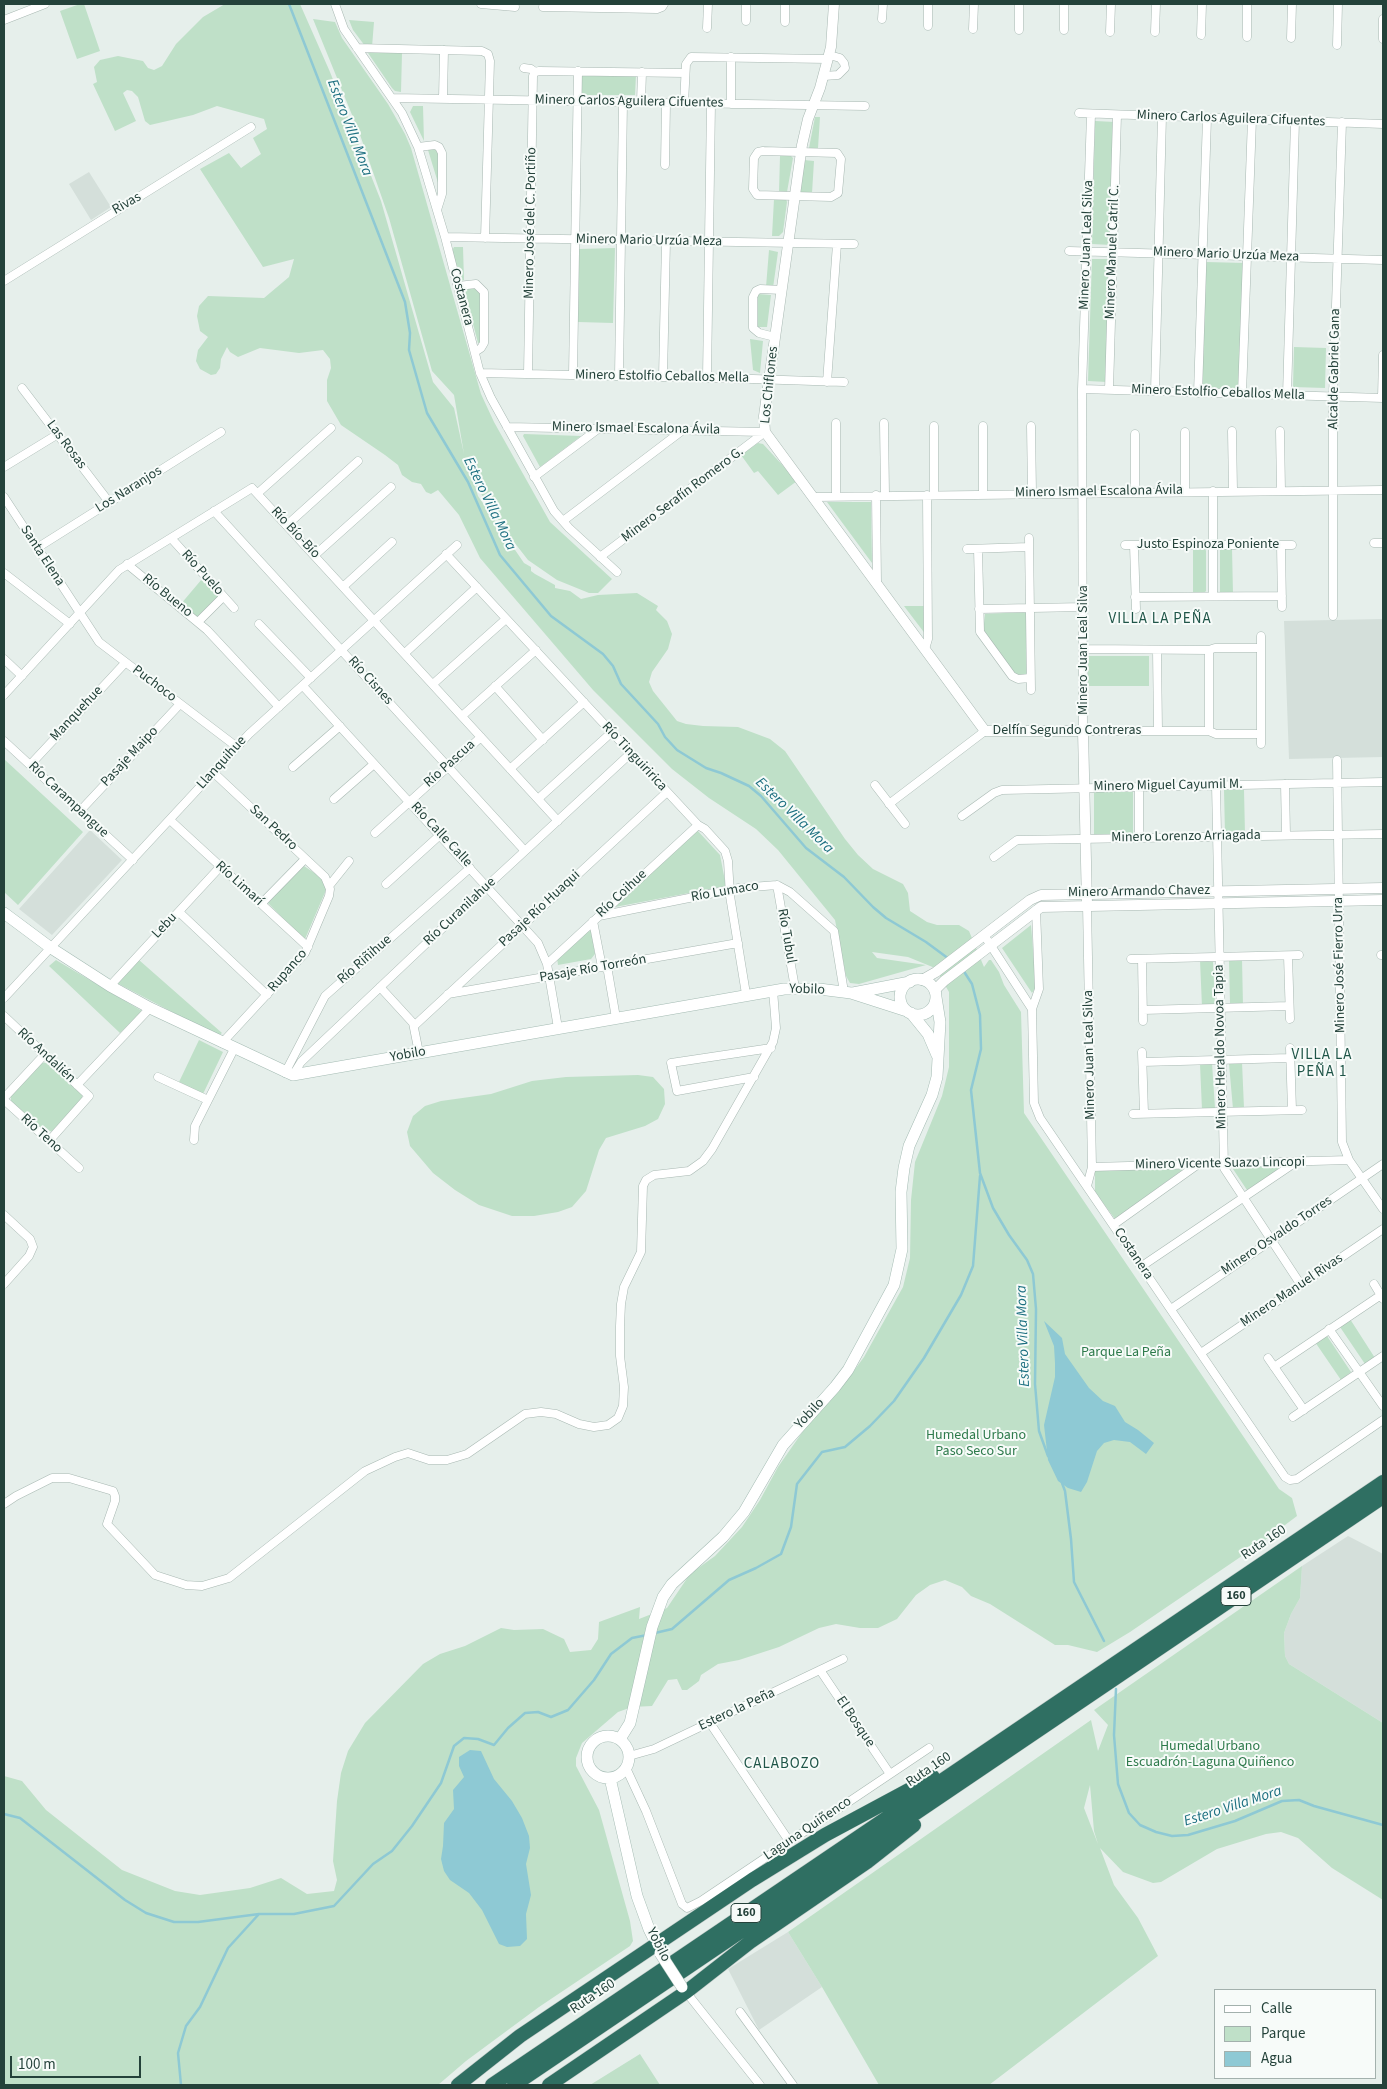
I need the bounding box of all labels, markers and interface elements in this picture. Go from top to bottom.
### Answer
water label: Estero Villa Mora [322,77,376,179]
street label: Minero Carlos Aguilera Cifuentes [534,92,724,112]
street label: Minero Carlos Aguilera Cifuentes [1136,107,1326,131]
street label: Minero José del C. Portiño [521,147,541,299]
street label: Minero Juan Leal Silva [1076,180,1098,310]
street label: Minero Manuel Catril C. [1102,184,1124,320]
street label: Rivas [110,189,144,219]
street label: Minero Mario Urzúa Meza [576,231,722,251]
street label: Minero Mario Urzúa Meza [1153,244,1299,266]
street label: Costanera [445,266,477,328]
street label: Alcalde Gabriel Gana [1326,308,1344,430]
street label: Los Chiflones [758,346,782,424]
street label: Minero Estolfio Ceballos Mella [575,367,749,387]
street label: Minero Estolfio Ceballos Mella [1131,382,1305,404]
street label: Las Rosas [42,417,90,473]
street label: Minero Ismael Escalona Ávila [552,419,720,439]
street label: Minero Serafín Romero G. [619,444,747,546]
water label: Estero Villa Mora [459,454,519,554]
street label: Los Naranjos [93,463,165,517]
street label: Minero Ismael Escalona Ávila [1015,482,1183,502]
street label: Río Bío-Bío [267,504,323,562]
street label: Santa Elena [16,522,68,590]
street label: Justo Espinoza Poniente [1137,537,1279,553]
street label: Río Puelo [177,547,227,599]
street label: Río Bueno [138,571,196,621]
street label: Minero Juan Leal Silva [1076,585,1092,715]
district label: VILLA LA PEÑA [1107,611,1213,629]
street label: Río Cisnes [344,653,396,709]
street label: Puchoco [129,662,179,706]
street label: Manquehue [47,683,107,745]
street label: Río Tinguiririca [598,719,670,795]
street label: Pasaje Maipo [98,723,162,791]
street label: Delfín Segundo Contreras [993,723,1141,739]
street label: Llanquihue [194,733,250,793]
street label: Río Pascua [421,737,479,791]
street label: Río Carampangue [24,758,112,842]
water label: Estero Villa Mora [751,774,837,858]
street label: Minero Miguel Cayumil M. [1093,776,1243,796]
street label: Río Calle Calle [407,799,475,871]
street label: San Pedro [245,802,301,854]
street label: Minero Lorenzo Arriagada [1111,827,1261,847]
street label: Río Limarí [211,858,267,910]
street label: Río Coihue [593,866,651,922]
street label: Pasaje Río Huaqui [496,867,584,951]
street label: Río Curanilahue [420,874,500,950]
street label: Río Lumaco [690,878,760,906]
street label: Minero Armando Chavez [1068,882,1210,902]
street label: Minero José Fierro Urra [1330,897,1350,1033]
street label: Río Tubul [773,907,799,965]
street label: Lebu [149,910,181,942]
street label: Río Riñihue [334,932,396,988]
street label: Rupanco [265,946,311,996]
street label: Pasaje Río Torreón [538,951,648,987]
street label: Minero Heraldo Novoa Tapia [1211,964,1231,1130]
street label: Yobilo [789,981,825,999]
street label: Minero Juan Leal Silva [1080,990,1100,1120]
street label: Río Andalién [13,1025,79,1087]
street label: Yobilo [389,1044,427,1066]
district label: VILLA LA PEÑA 1 [1291,1047,1353,1082]
street label: Río Teno [17,1111,65,1157]
street label: Minero Vicente Suazo Lincopi [1135,1154,1305,1174]
street label: Minero Osvaldo Torres [1218,1193,1336,1279]
street label: Costanera [1110,1225,1156,1283]
street label: Minero Manuel Rivas [1238,1251,1346,1331]
water label: Estero Villa Mora [1013,1285,1035,1387]
park label: Parque La Peña [1081,1345,1171,1361]
street label: Yobilo [792,1395,828,1433]
park label: Humedal Urbano Paso Seco Sur [926,1428,1026,1460]
street label: Ruta 160 [1238,1522,1290,1564]
road number: 160 [1221,1586,1251,1605]
street label: Estero la Peña [696,1685,778,1735]
street label: El Bosque [832,1693,878,1751]
park label: Humedal Urbano Escuadrón-Laguna Quiñenco [1126,1739,1294,1771]
street label: Ruta 160 [903,1749,955,1791]
district label: CALABOZO [743,1756,821,1774]
water label: Estero Villa Mora [1182,1783,1284,1831]
street label: Laguna Quiñenco [761,1793,855,1865]
road number: 160 [731,1904,761,1922]
street label: Yobilo [642,1925,674,1965]
street label: Ruta 160 [567,1976,619,2018]
legend [1214,1989,1377,2079]
text: Calle [1261,1998,1292,2019]
text: Parque [1261,2023,1305,2044]
scale bar [12,2046,144,2078]
text: Agua [1261,2048,1292,2069]
text: 100 m [18,2054,56,2075]

